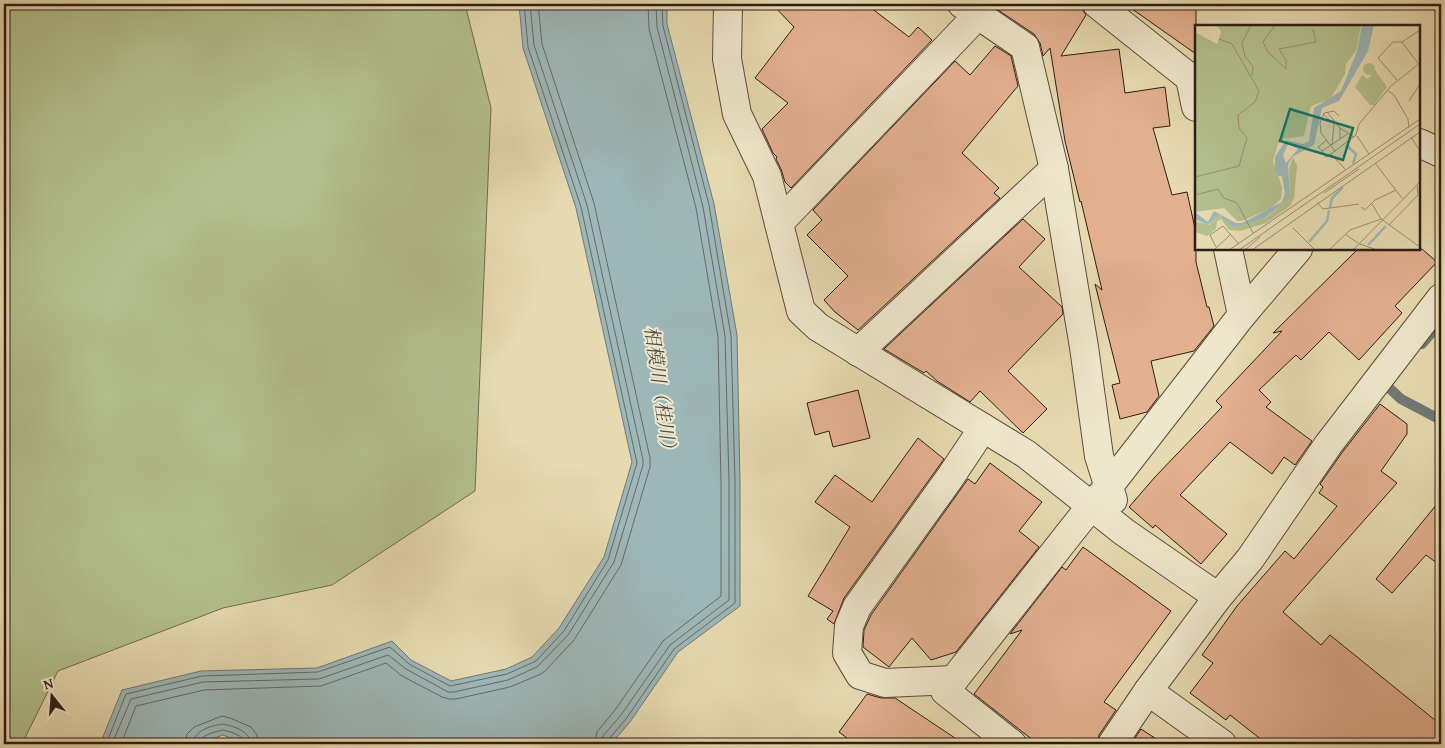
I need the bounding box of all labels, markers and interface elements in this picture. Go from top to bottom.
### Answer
inset map [1195,25,1420,250]
water label: 相模川（桂川） [638,324,684,460]
north arrow [28,670,78,720]
text: N [41,672,56,694]

